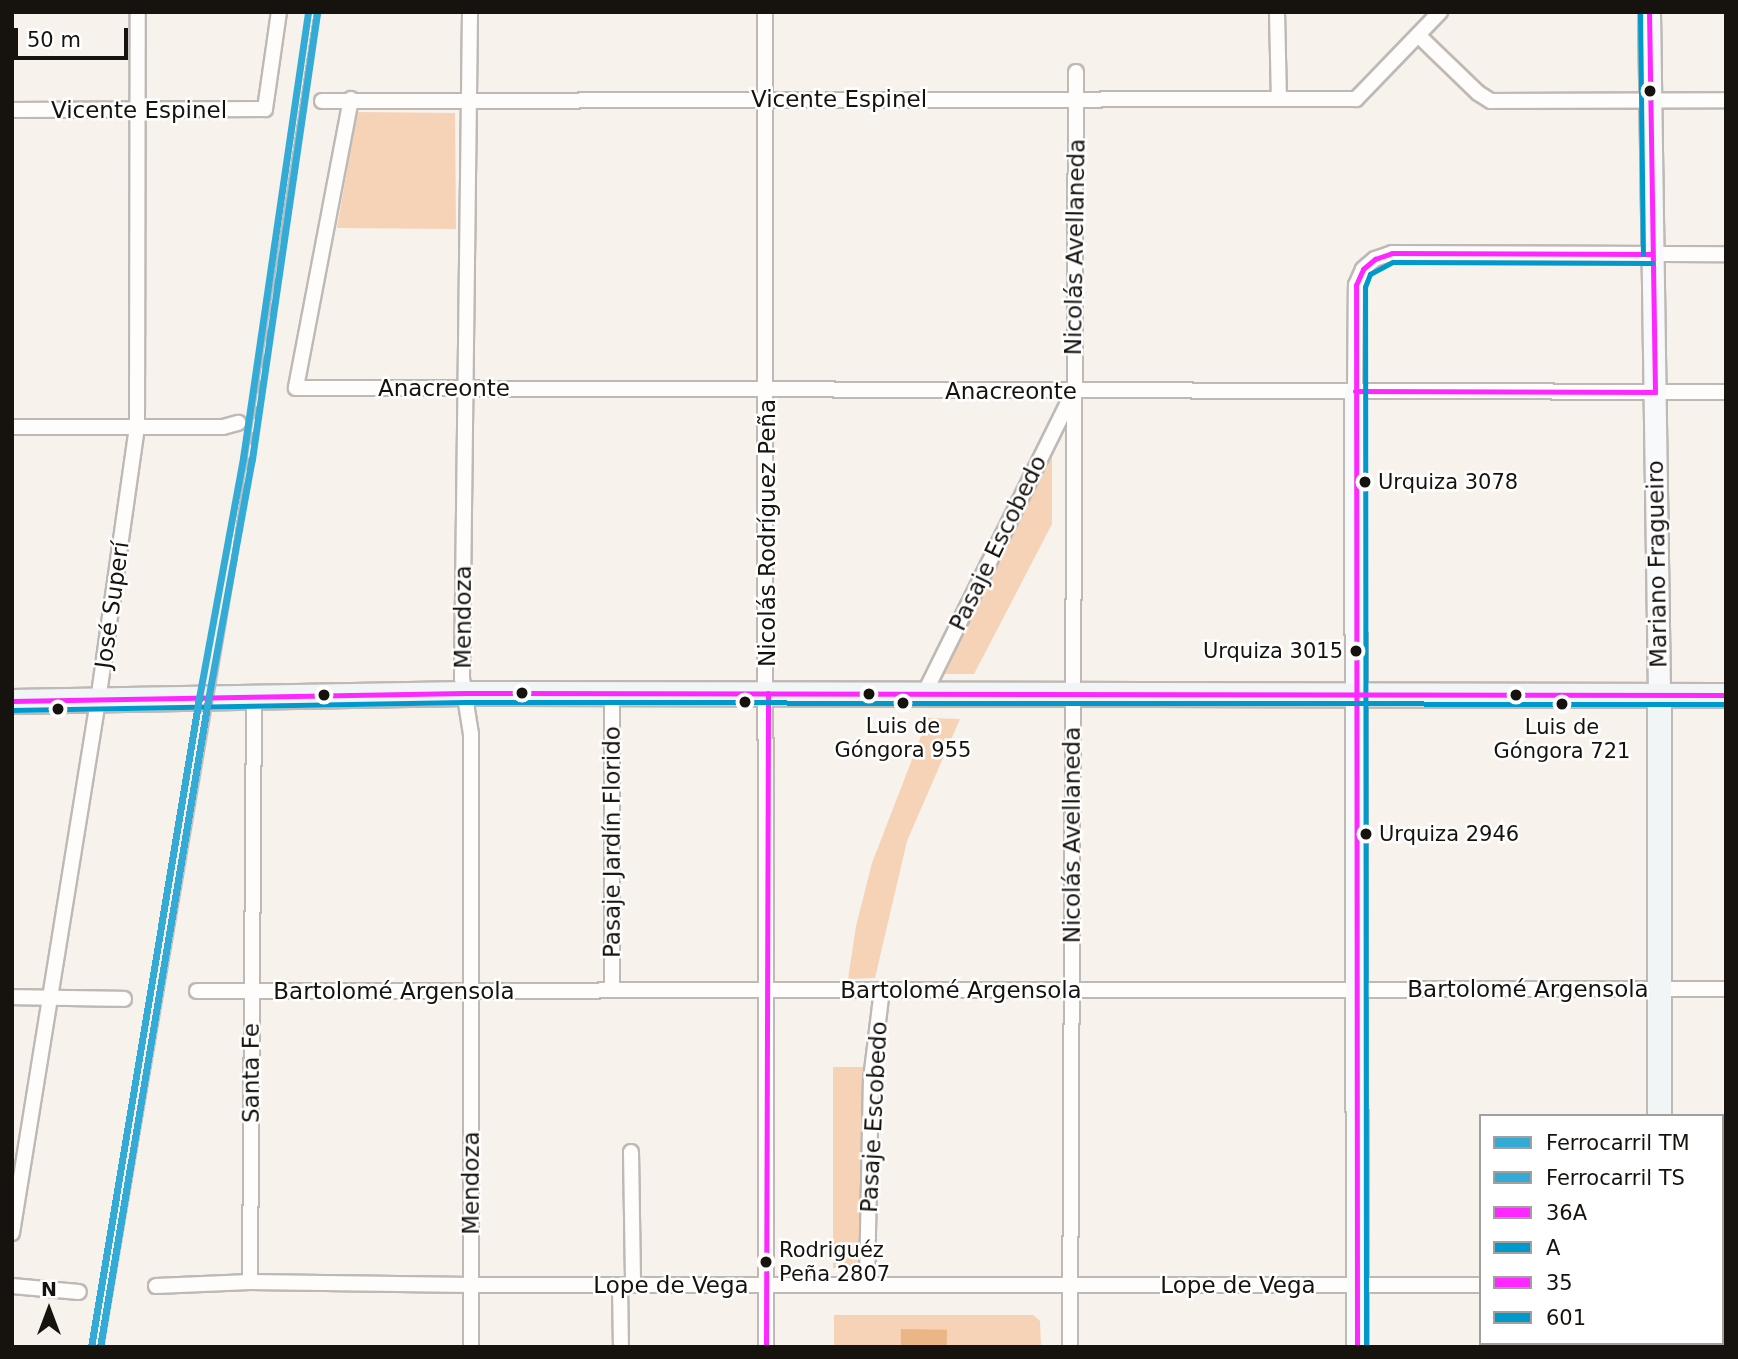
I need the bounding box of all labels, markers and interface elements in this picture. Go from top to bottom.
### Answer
scale bar [18,14,131,58]
text: 50 m [27,28,81,52]
unlabelled marker [1643,84,1657,98]
street label: Vicente Espinel [751,85,927,113]
street label: Vicente Espinel [51,96,227,124]
street label: Nicolás Avellaneda [1059,139,1091,355]
street label: Anacreonte [378,374,510,402]
street label: Anacreonte [945,377,1077,405]
street label: Nicolás Rodríguez Peña [753,399,781,667]
street label: Pasaje Escobedo [944,451,1052,635]
street label: Mariano Fragueiro [1641,460,1673,668]
place label: Urquiza 3078 [1378,469,1518,495]
marker: Urquiza 3078 [1358,475,1372,489]
street label: José Superí [89,540,135,670]
street label: Mendoza [449,565,477,669]
place label: Urquiza 3015 [1203,638,1343,664]
marker: Urquiza 3015 [1349,644,1363,658]
unlabelled marker [515,686,529,700]
unlabelled marker [862,687,876,701]
unlabelled marker [317,688,331,702]
unlabelled marker [1509,688,1523,702]
unlabelled marker [738,695,752,709]
marker: Luis de Góngora 955 [896,696,910,710]
marker: Luis de Góngora 721 [1555,697,1569,711]
unlabelled marker [51,702,65,716]
place label: Luis de Góngora 955 [835,713,971,763]
place label: Luis de Góngora 721 [1494,714,1630,764]
street label: Pasaje Jardín Florido [598,726,626,958]
street label: Nicolás Avellaneda [1058,727,1086,943]
place label: Urquiza 2946 [1379,821,1519,847]
marker: Urquiza 2946 [1359,827,1373,841]
street label: Bartolomé Argensola [1407,975,1649,1003]
street label: Bartolomé Argensola [840,976,1082,1004]
street label: Bartolomé Argensola [273,977,515,1005]
street label: Pasaje Escobedo [855,1021,893,1213]
street label: Santa Fe [237,1023,265,1123]
legend [1479,1114,1724,1345]
street label: Mendoza [457,1131,485,1235]
text: Ferrocarril TM [1546,1131,1690,1155]
text: Ferrocarril TS [1546,1166,1685,1190]
text: 36A [1546,1201,1587,1225]
text: A [1546,1236,1560,1260]
place label: Rodriguéz Peña 2807 [779,1237,890,1287]
marker: Rodriguéz Peña 2807 [759,1255,773,1269]
street label: Lope de Vega [593,1271,749,1299]
street label: Lope de Vega [1160,1271,1316,1299]
text: 35 [1546,1271,1573,1295]
north arrow [14,1275,84,1345]
text: N [41,1278,57,1300]
text: 601 [1546,1306,1586,1330]

